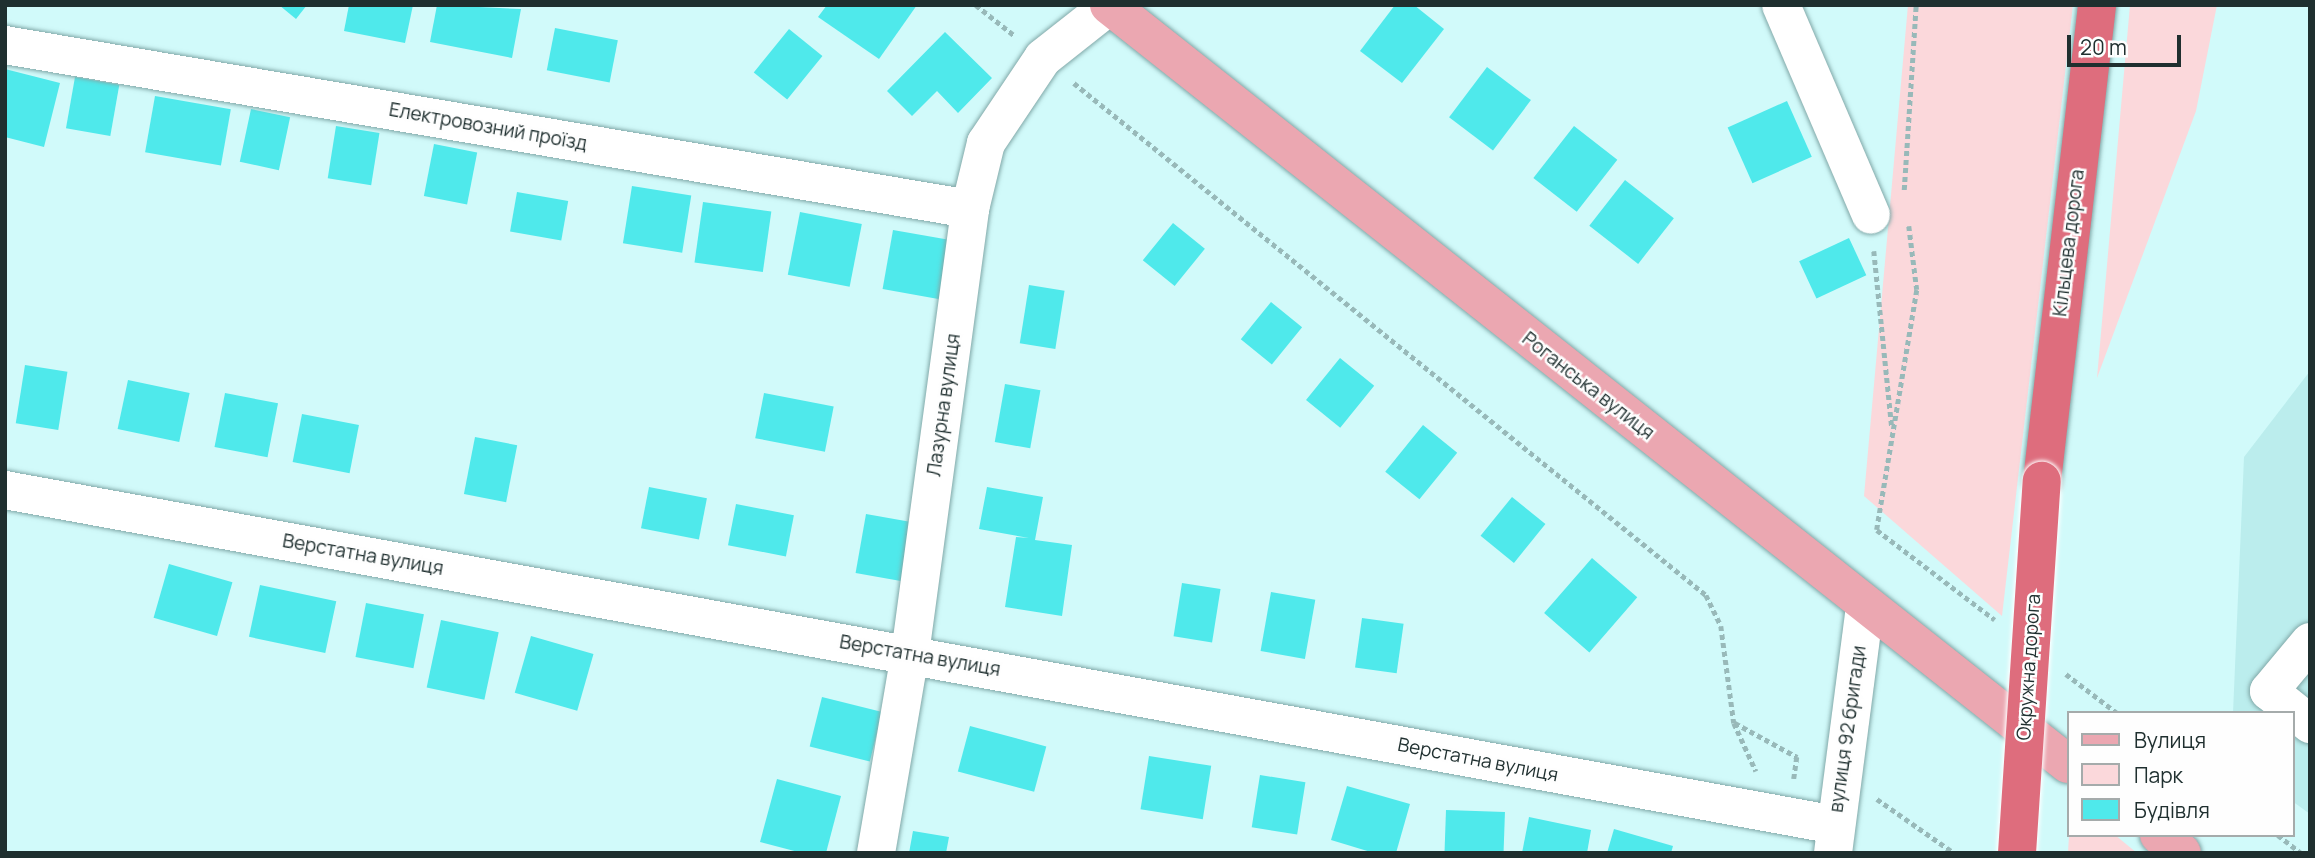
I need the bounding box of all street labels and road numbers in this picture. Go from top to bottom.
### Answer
street label: Електровозний проїзд [387,98,589,156]
street label: Кільцева дорога [2049,168,2089,318]
street label: Роганська вулиця [1517,327,1659,445]
street label: Лазурна вулиця [923,332,965,478]
street label: Верстатна вулиця [281,530,445,580]
street label: Окружна дорога [2012,593,2046,741]
street label: Верстатна вулиця [838,631,1002,681]
street label: вулиця 92 бригади [1825,644,1871,814]
street label: Верстатна вулиця [1396,733,1560,787]

